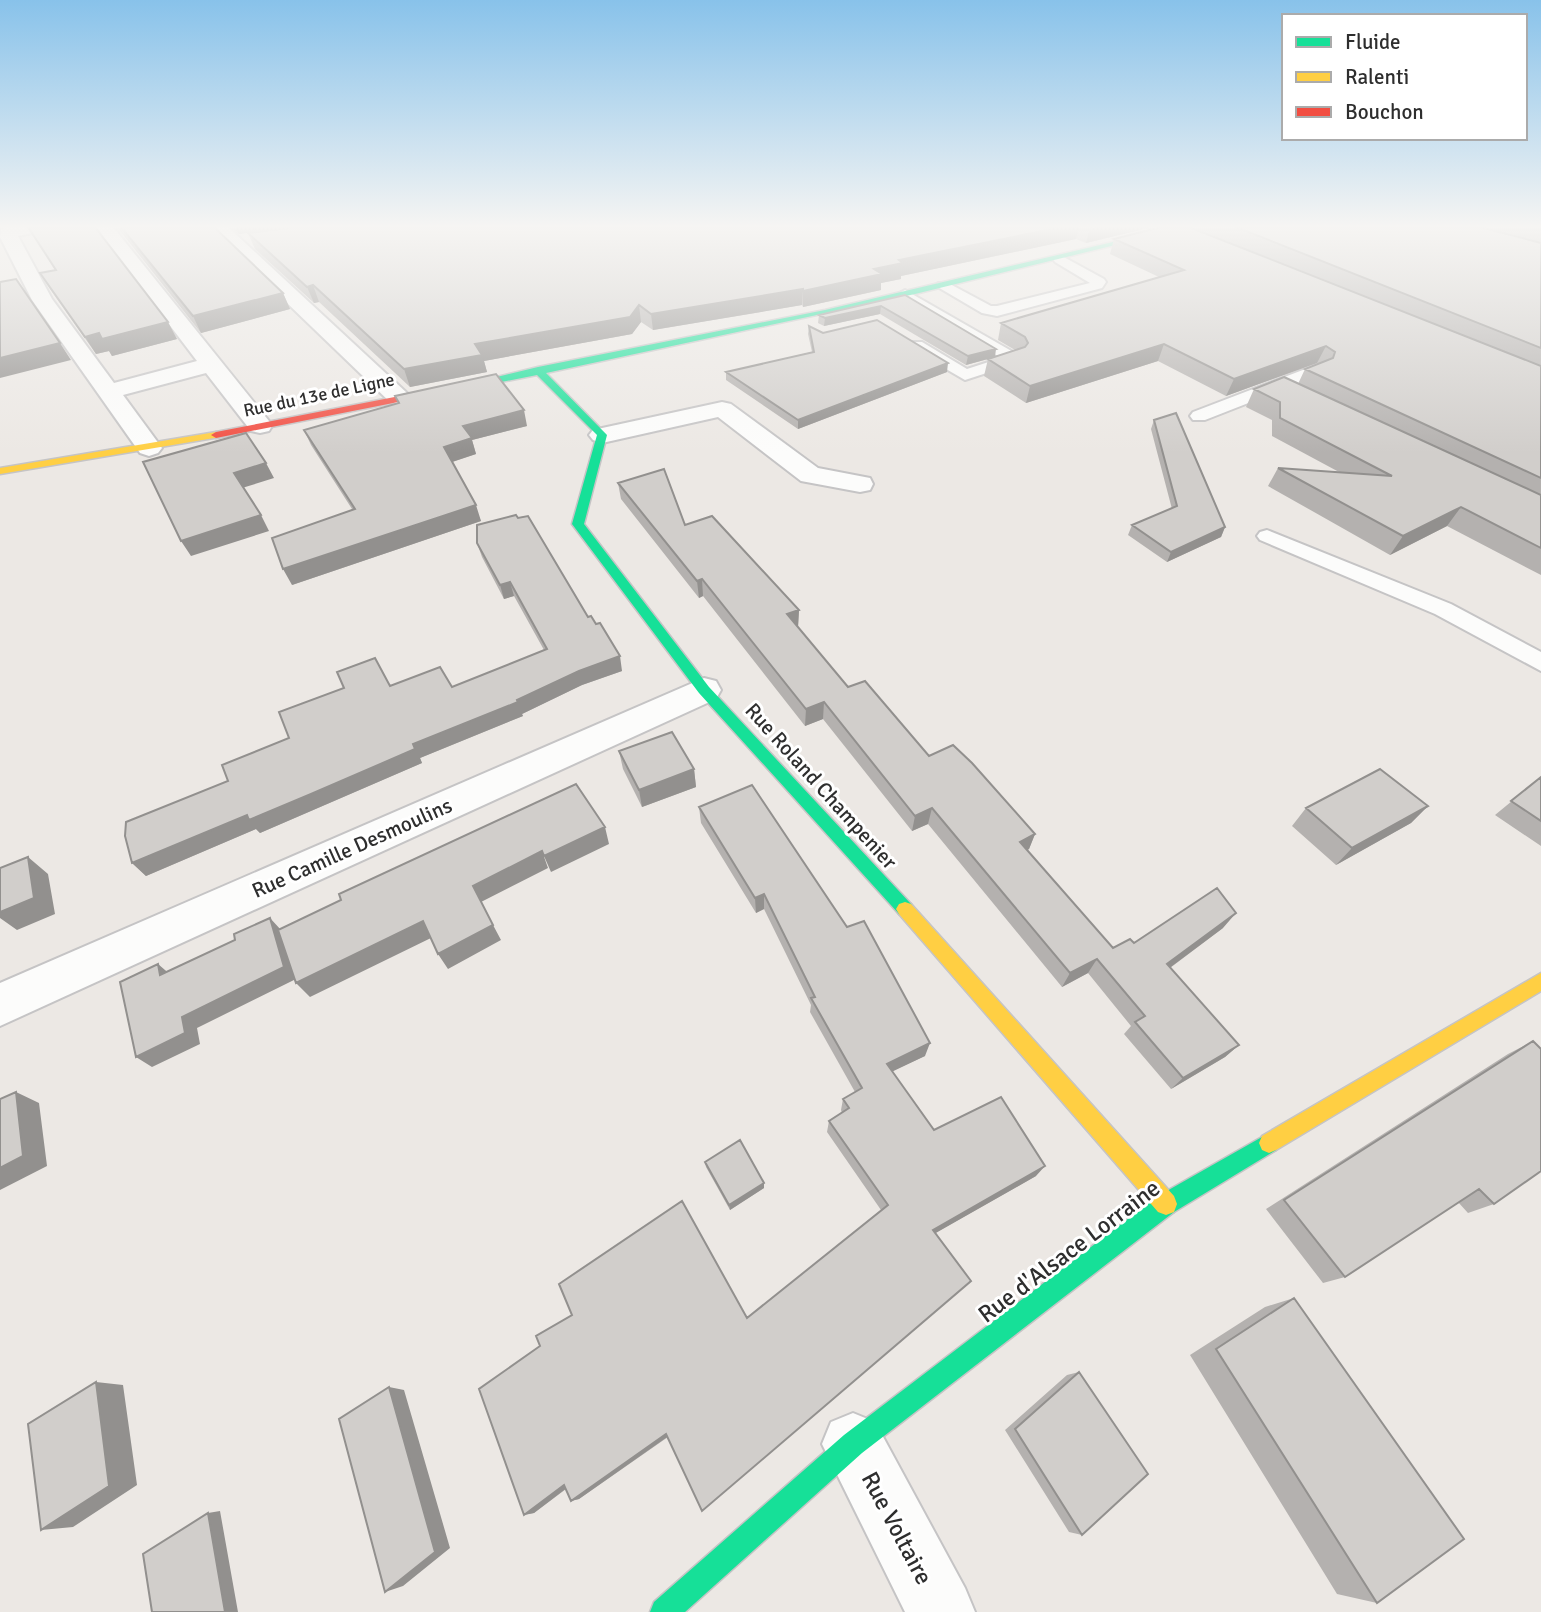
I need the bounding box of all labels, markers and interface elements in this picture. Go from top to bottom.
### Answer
legend [1282,14,1527,140]
text: Fluide [1345,29,1401,55]
text: Ralenti [1345,64,1409,90]
text: Bouchon [1345,99,1424,125]
street label: Rue du 13e de Ligne [242,368,396,422]
street label: Rue Roland Champenier [740,698,903,875]
street label: Rue Camille Desmoulins [248,792,456,904]
street label: Rue d'Alsace Lorraine [972,1173,1166,1329]
street label: Rue Voltaire [855,1466,939,1590]

